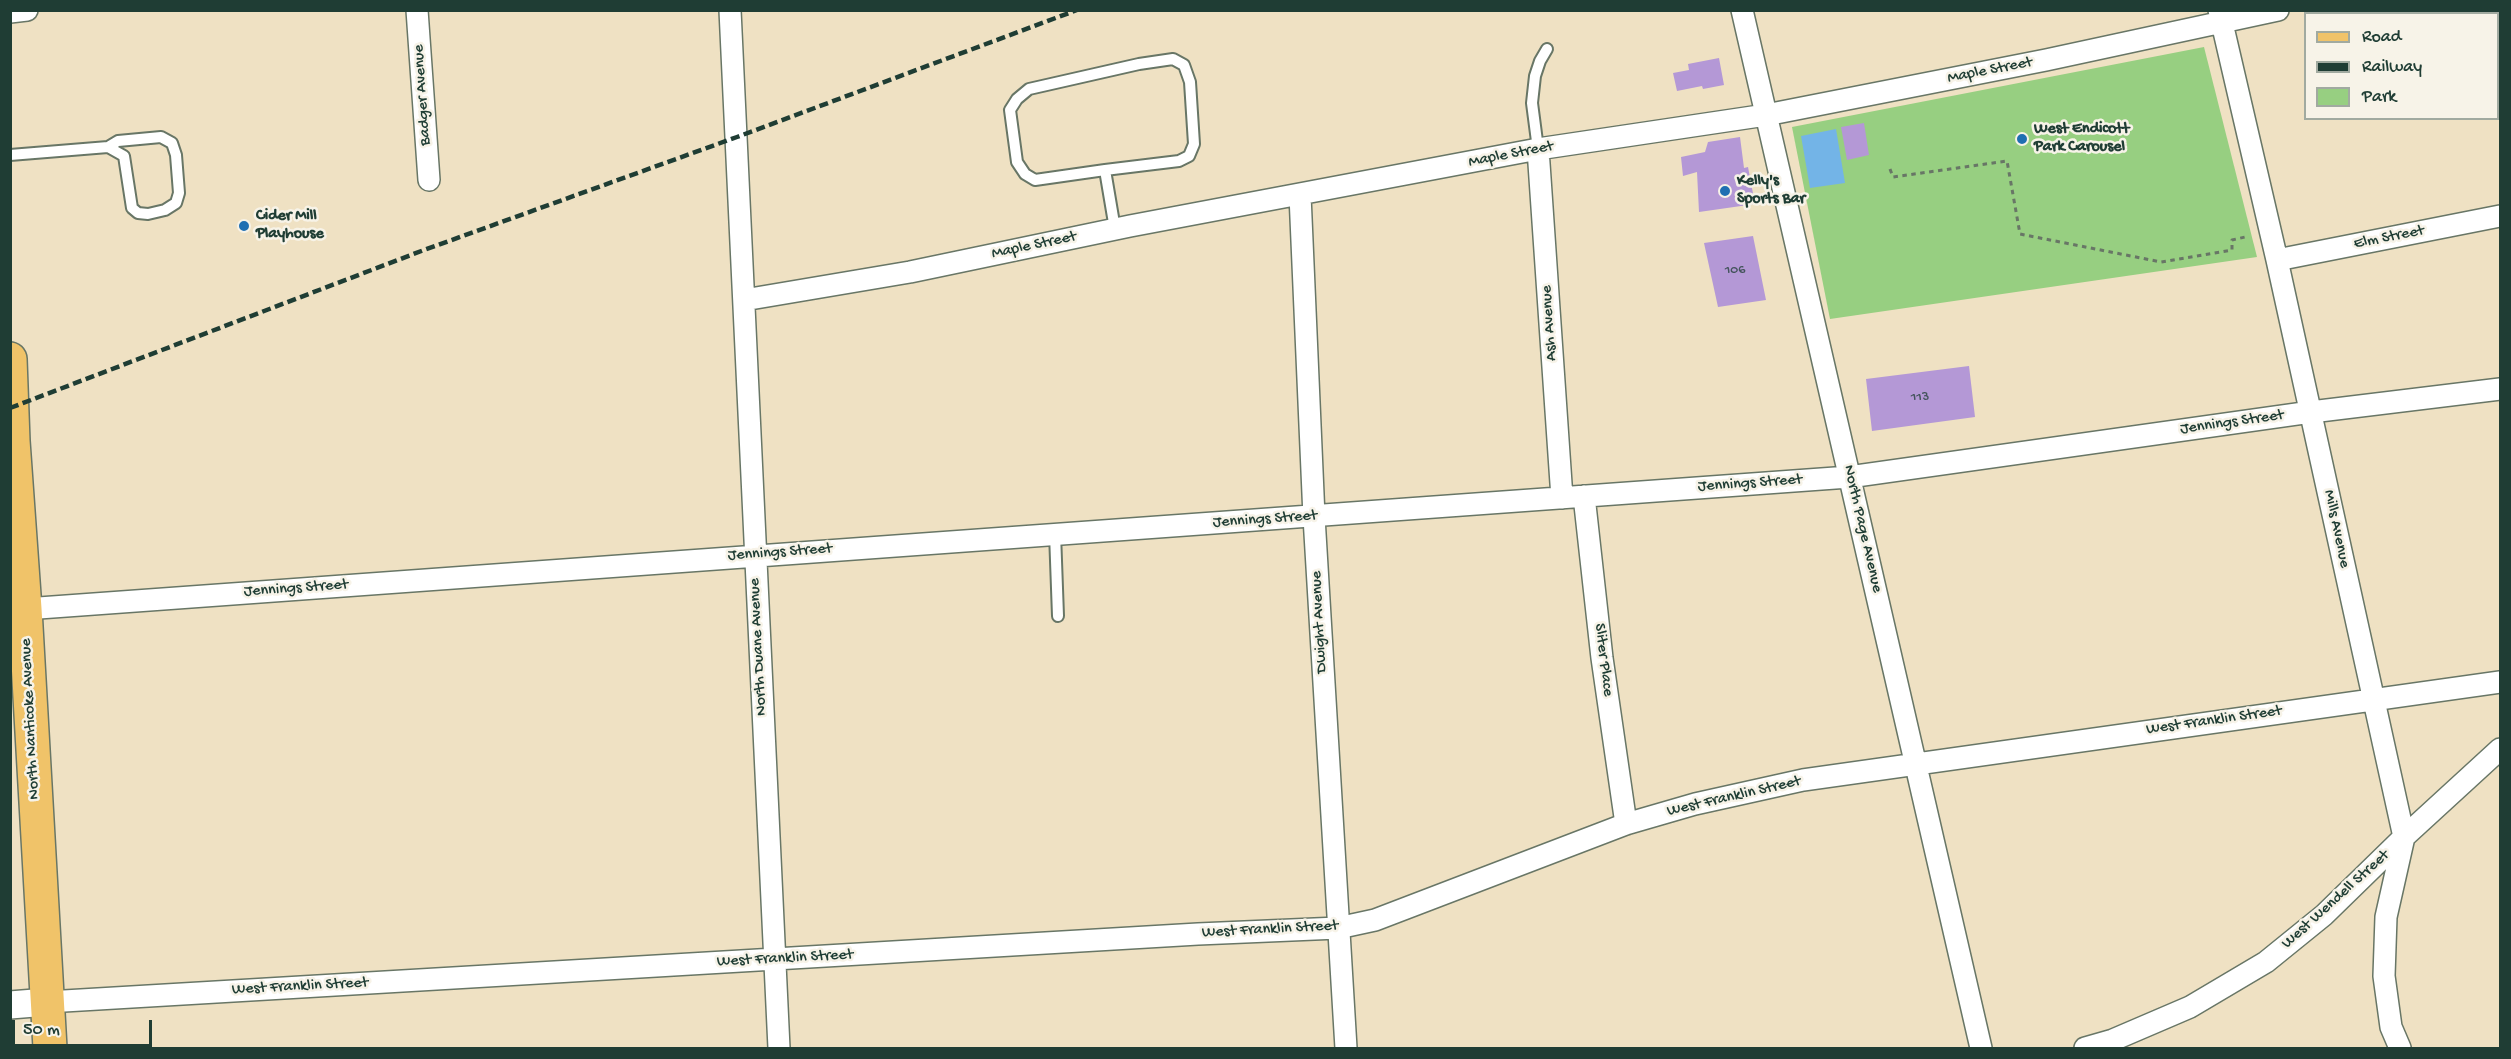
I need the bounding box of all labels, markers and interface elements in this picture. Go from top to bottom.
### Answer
legend [2304,12,2499,120]
text: Road [2362,27,2401,48]
street label: Badger Avenue [410,44,436,146]
street label: Maple Street [1946,53,2034,89]
text: Railway [2362,57,2422,78]
text: Park [2362,87,2396,108]
place label: West Endicott Park Carousel [2034,120,2129,158]
marker: West Endicott Park Carousel [2015,132,2029,146]
street label: Maple Street [1467,137,1555,173]
place label: Kelly's Sports Bar [1737,172,1805,210]
marker: Kelly's Sports Bar [1718,184,1732,198]
place label: Cider Mill Playhouse [256,207,324,245]
marker: Cider Mill Playhouse [237,219,251,233]
street label: Elm Street [2352,222,2426,254]
street label: Maple Street [990,228,1078,264]
house number: 106 [1725,263,1745,279]
street label: Ash Avenue [1538,285,1562,361]
house number: 113 [1911,390,1929,406]
street label: Jennings Street [2179,406,2285,440]
street label: North Page Avenue [1838,463,1886,595]
street label: Jennings Street [1697,471,1803,497]
street label: Mills Avenue [2318,488,2354,570]
street label: Jennings Street [1212,507,1318,533]
street label: Jennings Street [727,540,833,566]
street label: Dwight Avenue [1308,570,1332,674]
street label: Jennings Street [243,576,349,602]
street label: North Duane Avenue [746,578,772,716]
street label: Sliter Place [1589,622,1617,698]
street label: North Nanticoke Avenue [17,638,45,800]
street label: West Franklin Street [2145,702,2283,740]
street label: West Franklin Street [1665,772,1803,822]
street label: West Wendell Street [2278,846,2394,954]
street label: West Franklin Street [1201,917,1339,943]
street label: West Franklin Street [716,946,854,972]
street label: West Franklin Street [231,974,369,1000]
scale bar [15,1008,154,1046]
text: 50 m [23,1020,60,1041]

